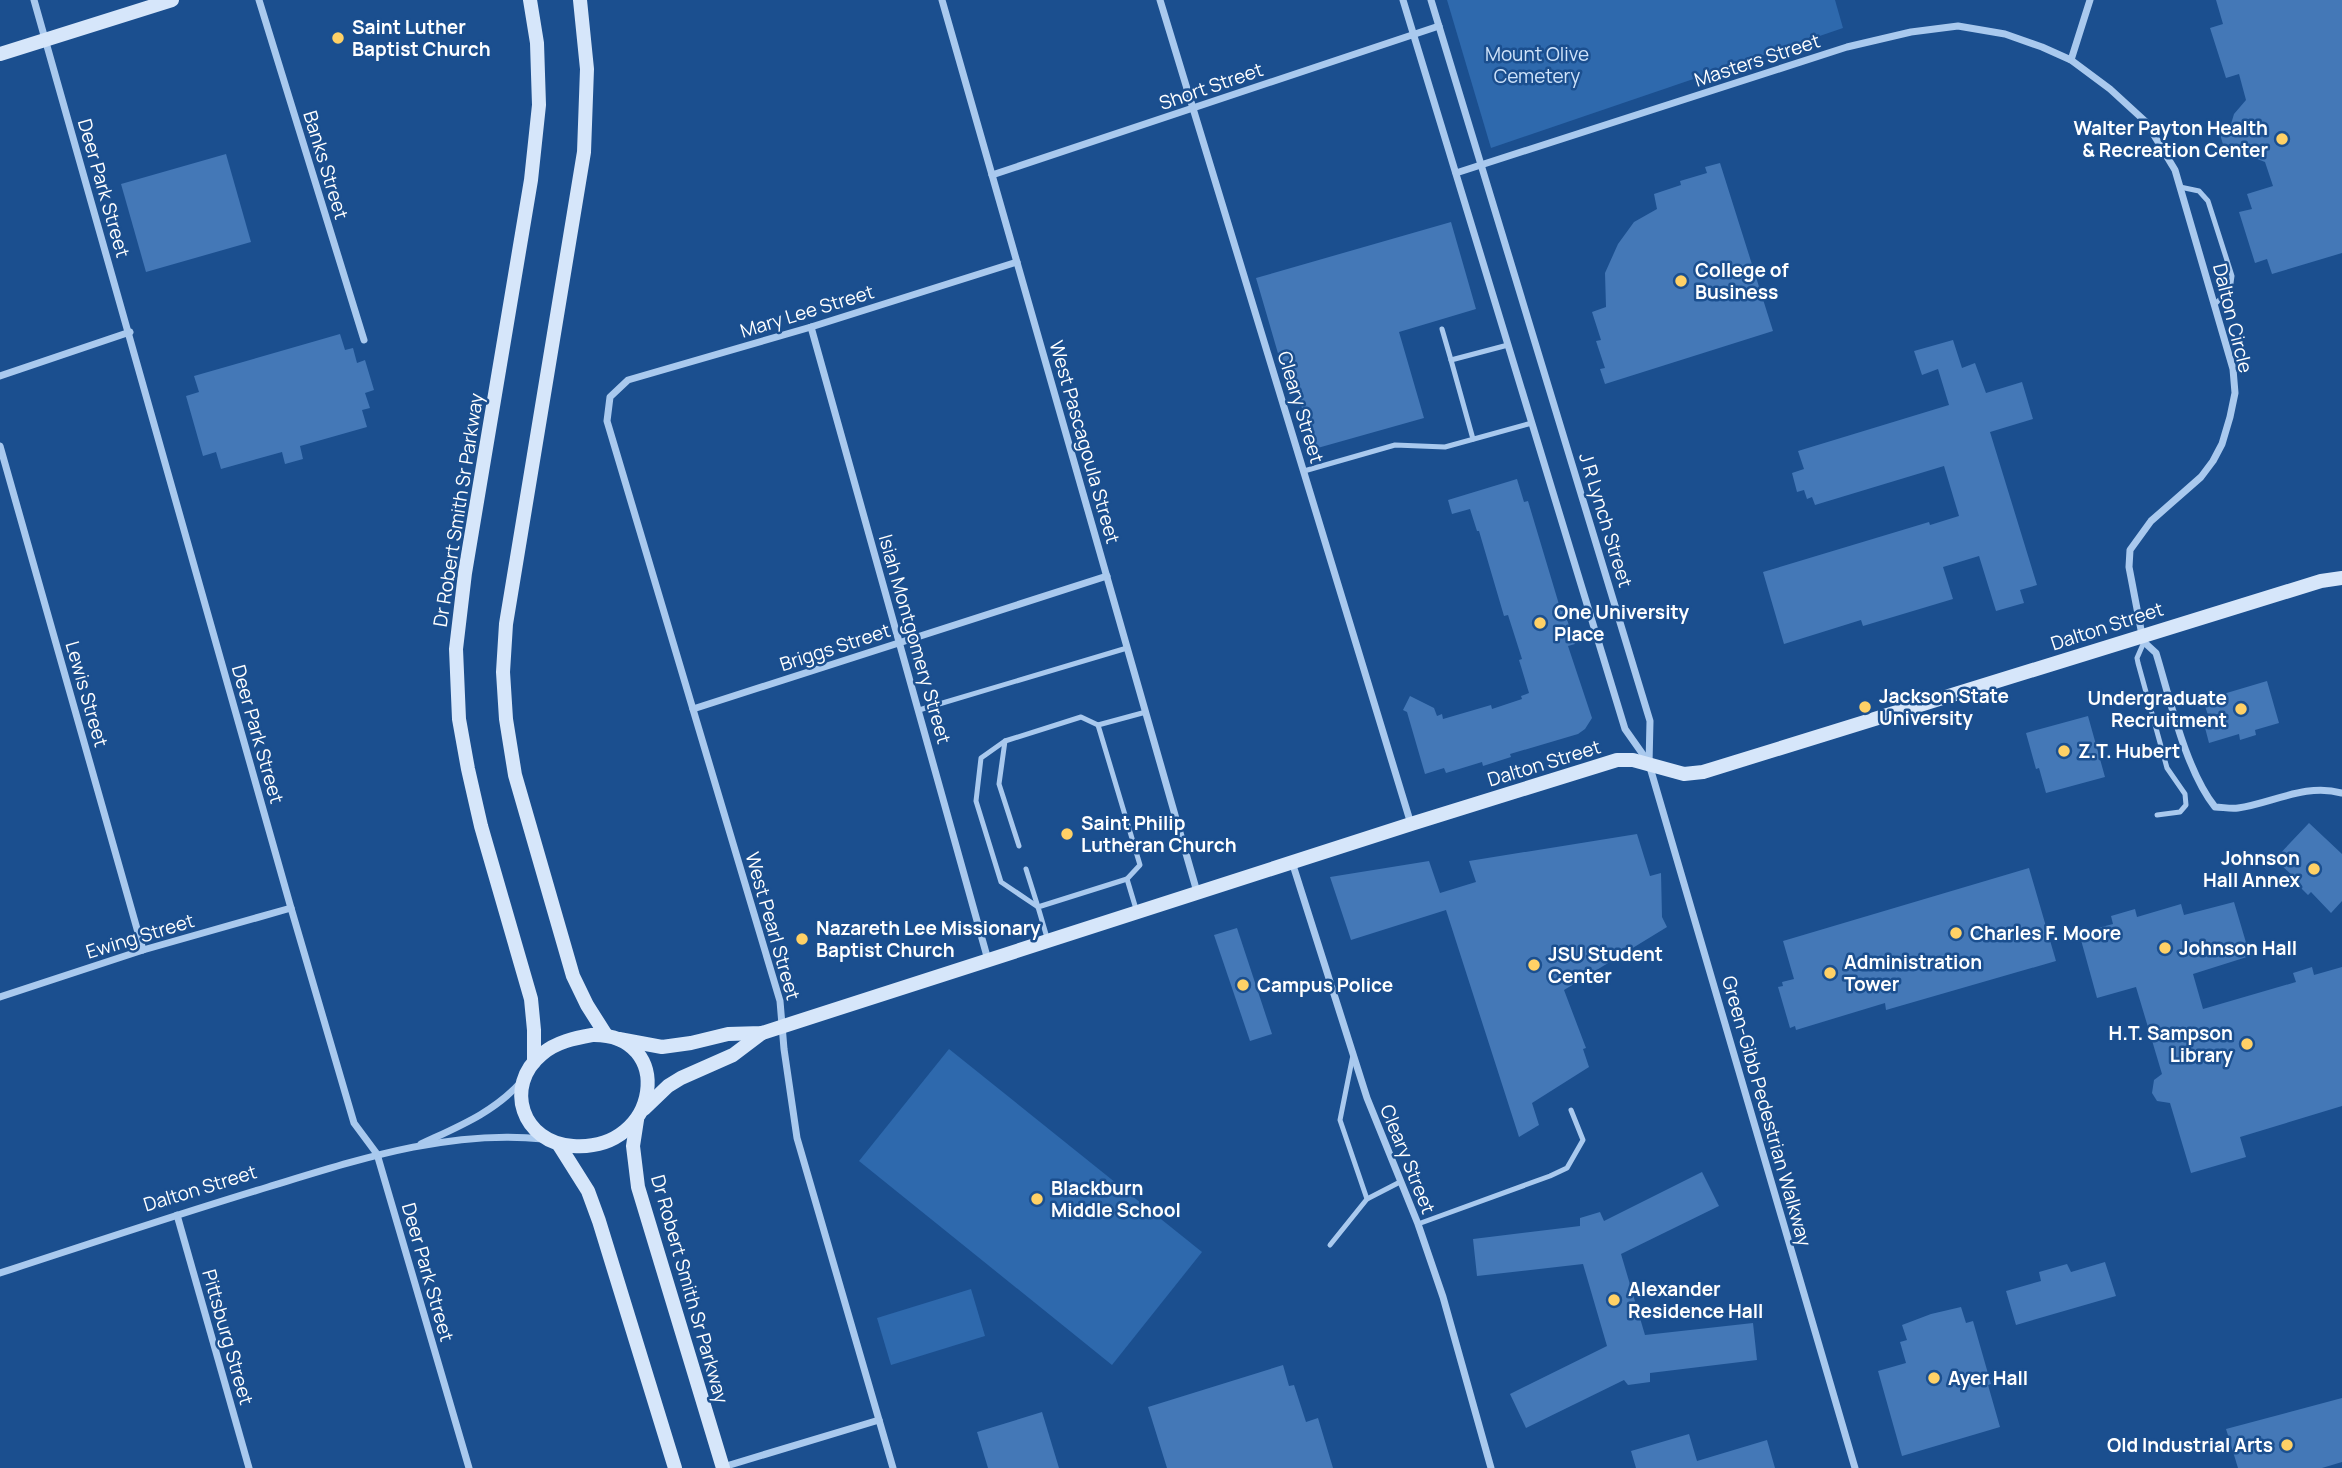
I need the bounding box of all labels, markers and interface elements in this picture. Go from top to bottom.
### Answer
place label: Saint Luther Baptist Church [352,14,491,62]
street label: Masters Street [1691,27,1823,93]
marker: Saint Luther Baptist Church [330,30,346,46]
park label: Mount Olive Cemetery [1485,41,1589,89]
street label: Short Street [1156,56,1266,116]
street label: Banks Street [297,107,355,223]
place label: Walter Payton Health & Recreation Center [2073,115,2268,163]
street label: Deer Park Street [72,116,136,260]
marker: Walter Payton Health & Recreation Center [2274,131,2290,147]
place label: College of Business [1695,257,1789,305]
street label: Dalton Circle [2207,261,2259,375]
marker: College of Business [1673,273,1689,289]
street label: Mary Lee Street [737,278,877,344]
street label: West Pascagoula Street [1044,337,1126,547]
street label: Cleary Street [1272,348,1330,466]
street label: Dr Robert Smith Sr Parkway [427,391,489,629]
street label: J R Lynch Street [1573,449,1639,591]
street label: Isiah Montgomery Street [873,531,957,747]
street label: Dalton Street [2047,596,2167,656]
place label: One University Place [1554,599,1689,647]
marker: One University Place [1532,615,1548,631]
street label: Briggs Street [776,617,894,677]
street label: Lewis Street [59,638,115,750]
street label: Deer Park Street [226,662,290,806]
place label: Jackson State University [1879,683,2009,731]
place label: Undergraduate Recruitment [2088,685,2227,733]
marker: Jackson State University [1857,699,1873,715]
marker: Undergraduate Recruitment [2233,701,2249,717]
street label: Dalton Street [1484,733,1604,793]
place label: Z.T. Hubert [2078,738,2180,764]
marker: Z.T. Hubert [2056,743,2072,759]
place label: Saint Philip Lutheran Church [1081,810,1237,858]
marker: Saint Philip Lutheran Church [1059,826,1075,842]
place label: Johnson Hall Annex [2203,845,2300,893]
street label: West Pearl Street [739,849,807,1003]
marker: Johnson Hall Annex [2306,861,2322,877]
street label: Ewing Street [83,907,197,965]
place label: Nazareth Lee Missionary Baptist Church [816,915,1041,963]
place label: Charles F. Moore [1970,920,2121,946]
marker: Charles F. Moore [1948,925,1964,941]
marker: Nazareth Lee Missionary Baptist Church [794,931,810,947]
place label: Johnson Hall [2179,935,2297,961]
marker: Johnson Hall [2157,940,2173,956]
place label: JSU Student Center [1548,941,1663,989]
place label: Administration Tower [1844,949,1982,997]
marker: JSU Student Center [1526,957,1542,973]
marker: Administration Tower [1822,965,1838,981]
place label: Campus Police [1257,972,1393,998]
street label: Green-Gibb Pedestrian Walkway [1716,973,1818,1249]
marker: Campus Police [1235,977,1251,993]
place label: H.T. Sampson Library [2108,1020,2233,1068]
marker: H.T. Sampson Library [2239,1036,2255,1052]
street label: Cleary Street [1374,1100,1442,1218]
street label: Dalton Street [140,1158,260,1218]
street label: Dr Robert Smith Sr Parkway [645,1172,735,1406]
place label: Blackburn Middle School [1051,1175,1181,1223]
marker: Blackburn Middle School [1029,1191,1045,1207]
street label: Deer Park Street [396,1200,460,1344]
street label: Pittsburg Street [196,1266,260,1408]
place label: Alexander Residence Hall [1628,1276,1763,1324]
marker: Alexander Residence Hall [1606,1292,1622,1308]
place label: Ayer Hall [1948,1365,2028,1391]
marker: Ayer Hall [1926,1370,1942,1386]
place label: Old Industrial Arts [2107,1432,2273,1458]
marker: Old Industrial Arts [2279,1437,2295,1453]

